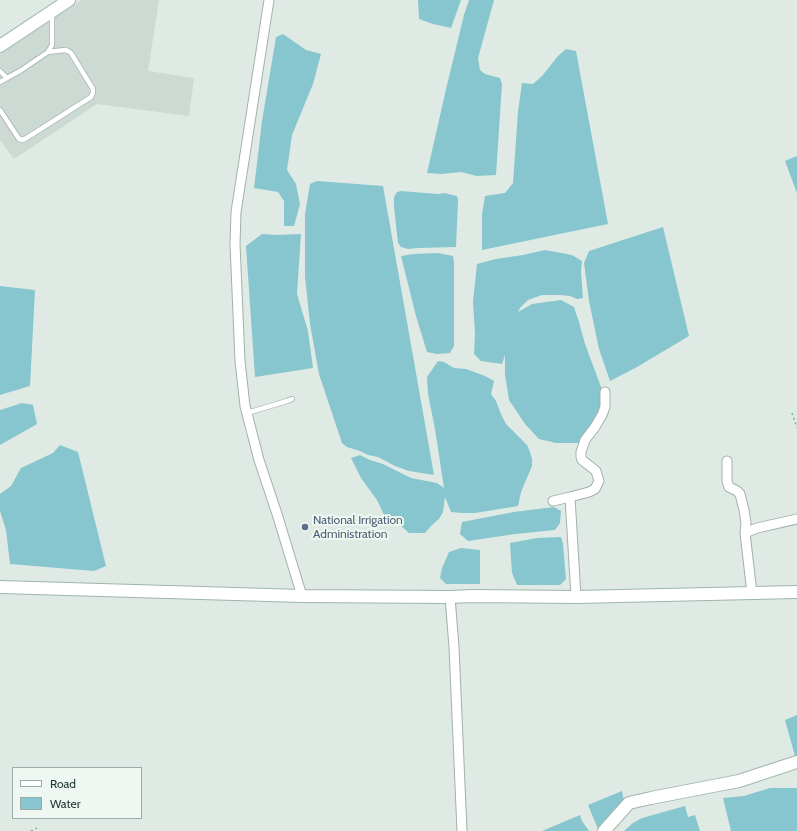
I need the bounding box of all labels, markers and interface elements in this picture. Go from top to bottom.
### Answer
place label: National Irrigation Administration [313,513,403,541]
marker: National Irrigation Administration [300,522,310,532]
legend [12,767,142,819]
text: Road [50,776,76,791]
text: Water [50,796,80,811]

